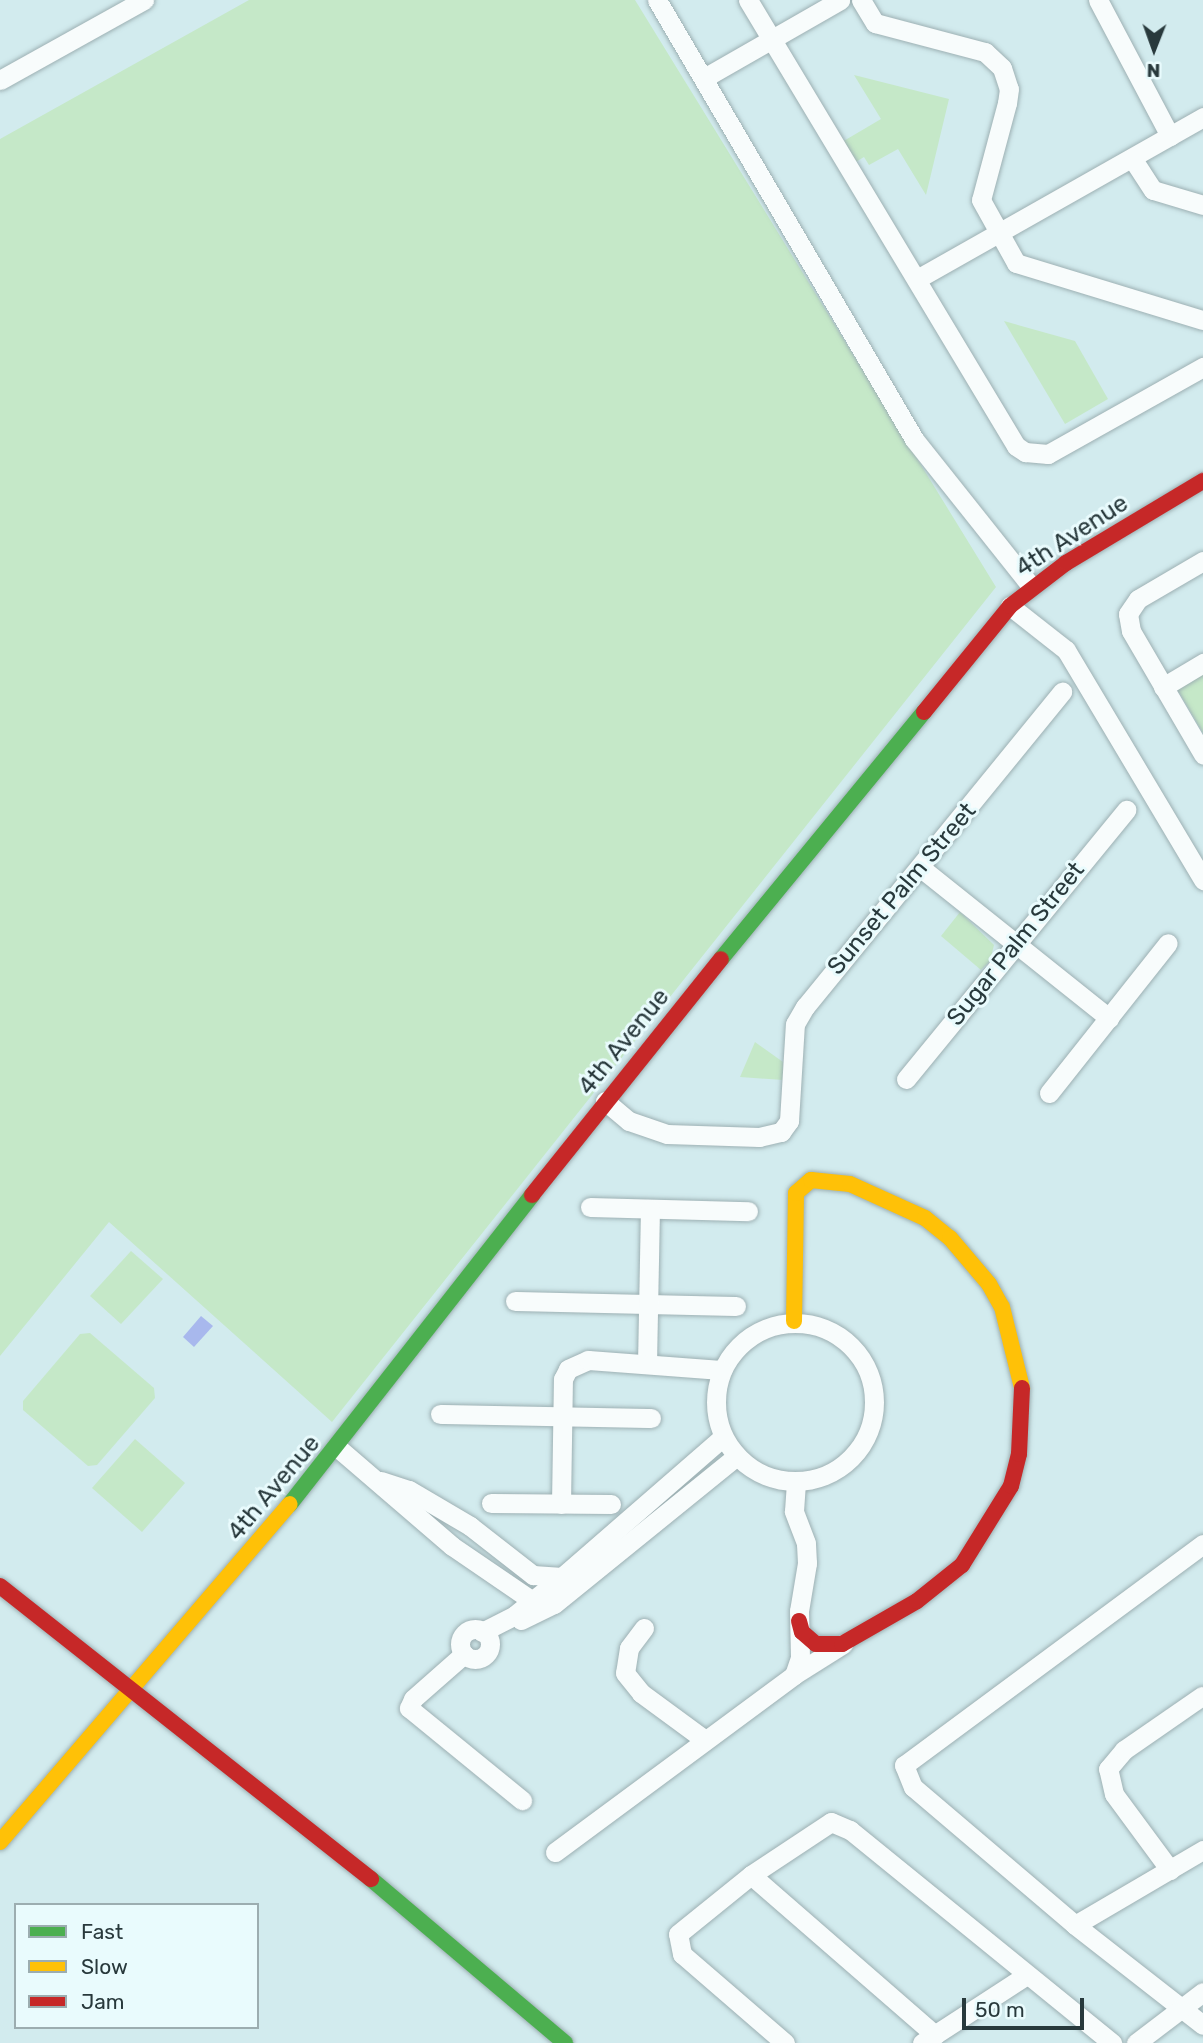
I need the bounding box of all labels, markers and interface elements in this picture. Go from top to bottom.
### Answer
north arrow [1119,14,1189,84]
text: N [1147,59,1161,82]
street label: 4th Avenue [1010,489,1134,583]
street label: Sunset Palm Street [822,797,982,981]
street label: Sugar Palm Street [941,856,1091,1032]
street label: 4th Avenue [572,983,676,1101]
street label: 4th Avenue [222,1429,326,1547]
legend [14,1903,259,2029]
text: Fast [81,1919,123,1944]
text: Slow [81,1954,128,1979]
scale bar [965,1983,1088,2027]
text: Jam [81,1989,125,2014]
text: 50 m [975,1997,1025,2022]

